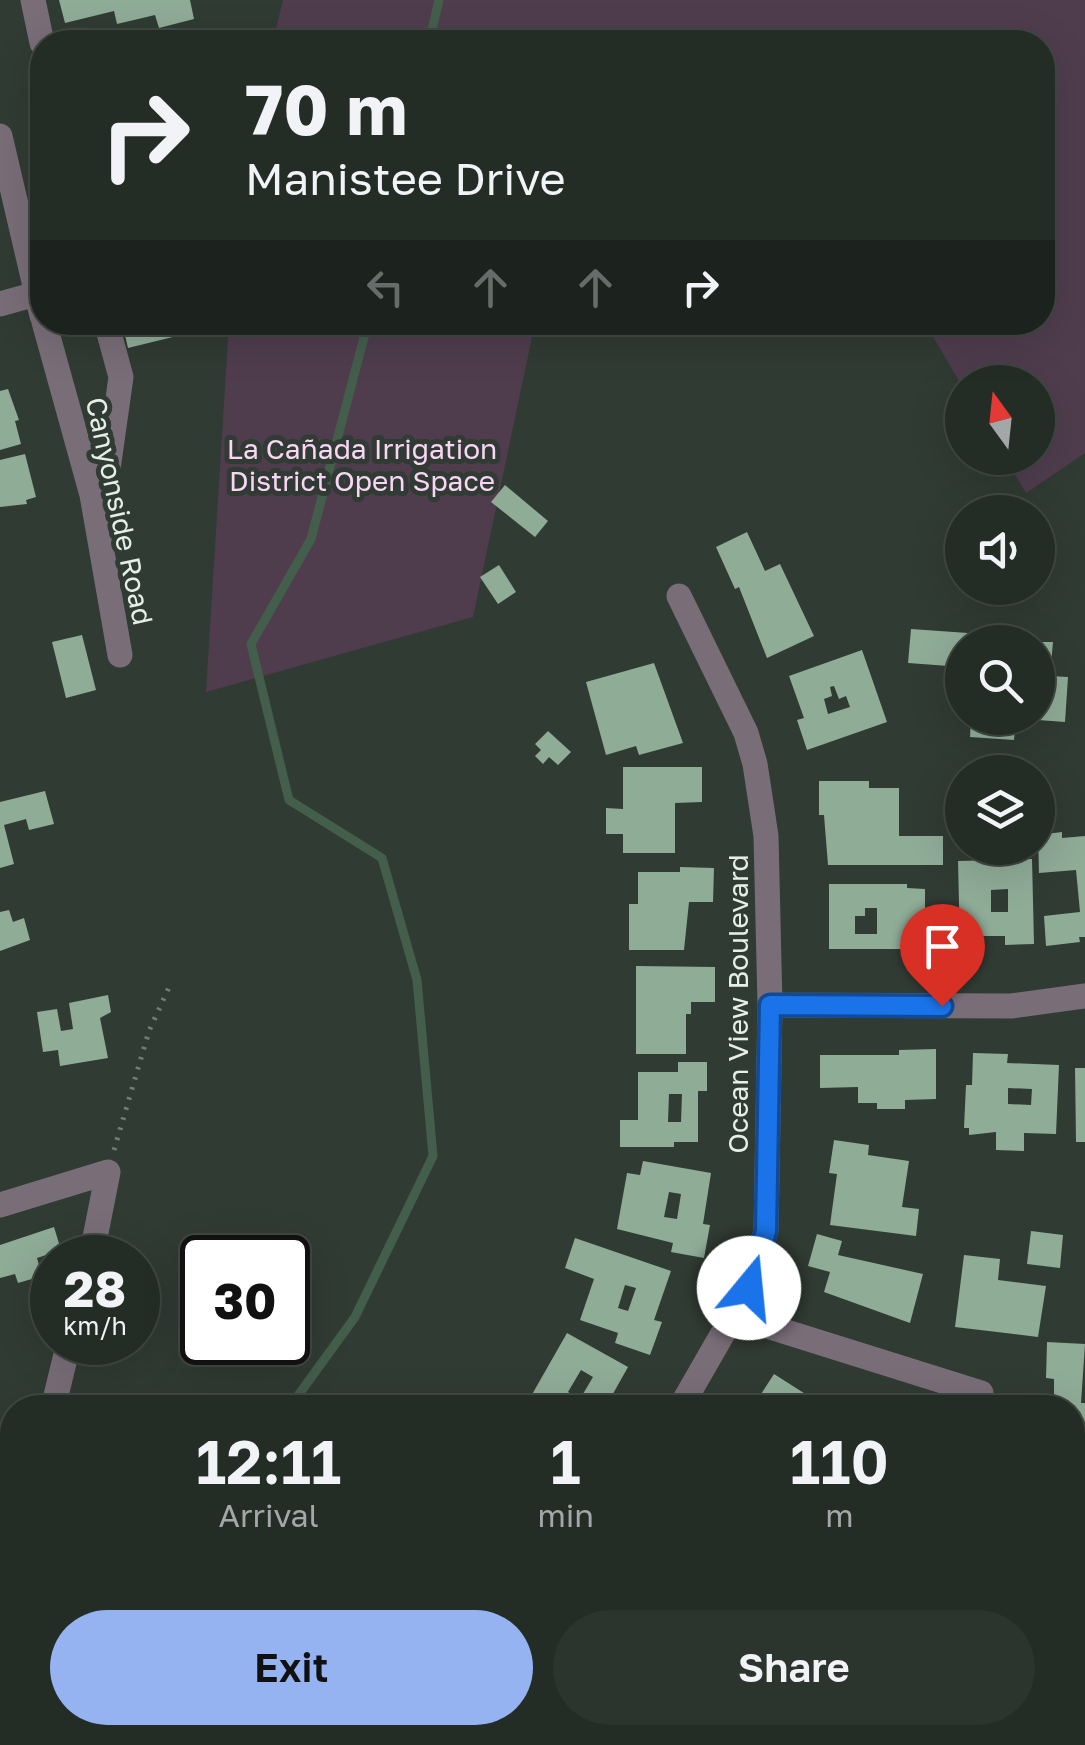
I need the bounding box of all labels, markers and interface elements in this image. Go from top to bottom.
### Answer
text: 70 m [245,66,407,150]
icon: right [80,70,210,200]
text: Manistee Drive [245,151,566,205]
icon: left [358,260,413,315]
icon: ahead [463,260,518,315]
icon: ahead [568,260,623,315]
icon: right [673,260,728,315]
north arrow [945,365,1055,475]
map controls [945,365,1055,865]
street label: Canyonside Road [80,394,160,628]
park label: La Cañada Irrigation District Open Space [227,432,497,497]
button: sound [945,495,1055,605]
button: search [945,625,1055,735]
button: layers [945,755,1055,865]
street label: Ocean View Boulevard [721,854,754,1154]
pin [900,904,985,1007]
icon: arrive [915,919,970,974]
speed limit sign: 30 [180,1235,310,1365]
position arrow [697,1236,801,1340]
text: 28 [64,1258,126,1318]
text: km/h [63,1310,127,1341]
text: 12:11 [196,1425,341,1497]
text: 1 [551,1425,581,1497]
text: 110 [790,1425,889,1497]
text: Arrival [219,1496,319,1534]
text: min [537,1496,594,1534]
text: m [825,1496,854,1534]
button: Exit [50,1610,533,1725]
button: Share [553,1610,1035,1725]

